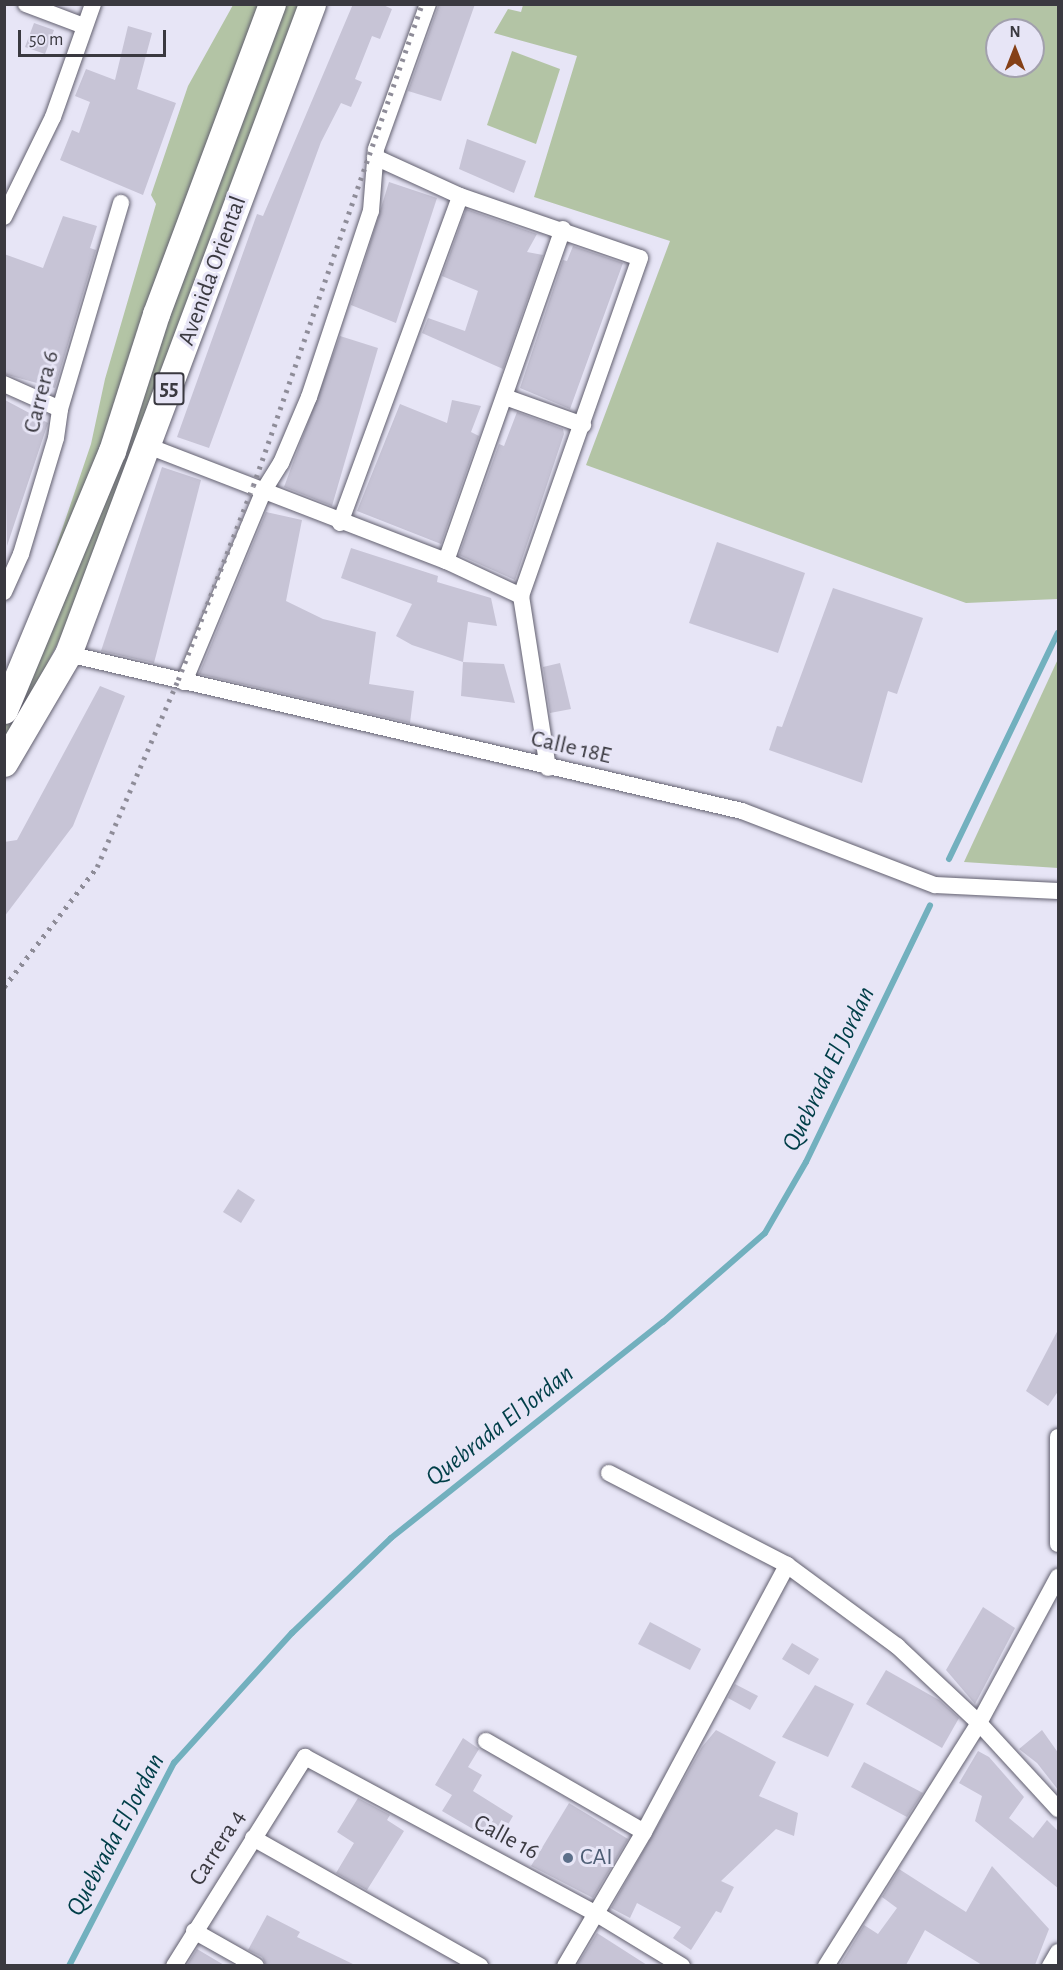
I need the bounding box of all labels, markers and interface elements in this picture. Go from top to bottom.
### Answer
scale bar [21,18,170,56]
north arrow [985,18,1045,78]
text: N [1009,24,1021,40]
text: 50 m [29,31,63,49]
street label: Avenida Oriental [173,192,253,350]
street label: Carrera 6 [18,348,66,436]
road number: 55 [152,370,186,408]
street label: Calle 18E [528,725,614,771]
water label: Quebrada El Jordan [776,982,882,1156]
water label: Quebrada El Jordan [420,1358,580,1494]
water label: Quebrada El Jordan [60,1748,172,1922]
street label: Carrera 4 [184,1805,252,1891]
street label: Calle 16 [468,1809,544,1867]
place label: CAI [580,1844,613,1872]
marker: CAI [561,1851,575,1865]

